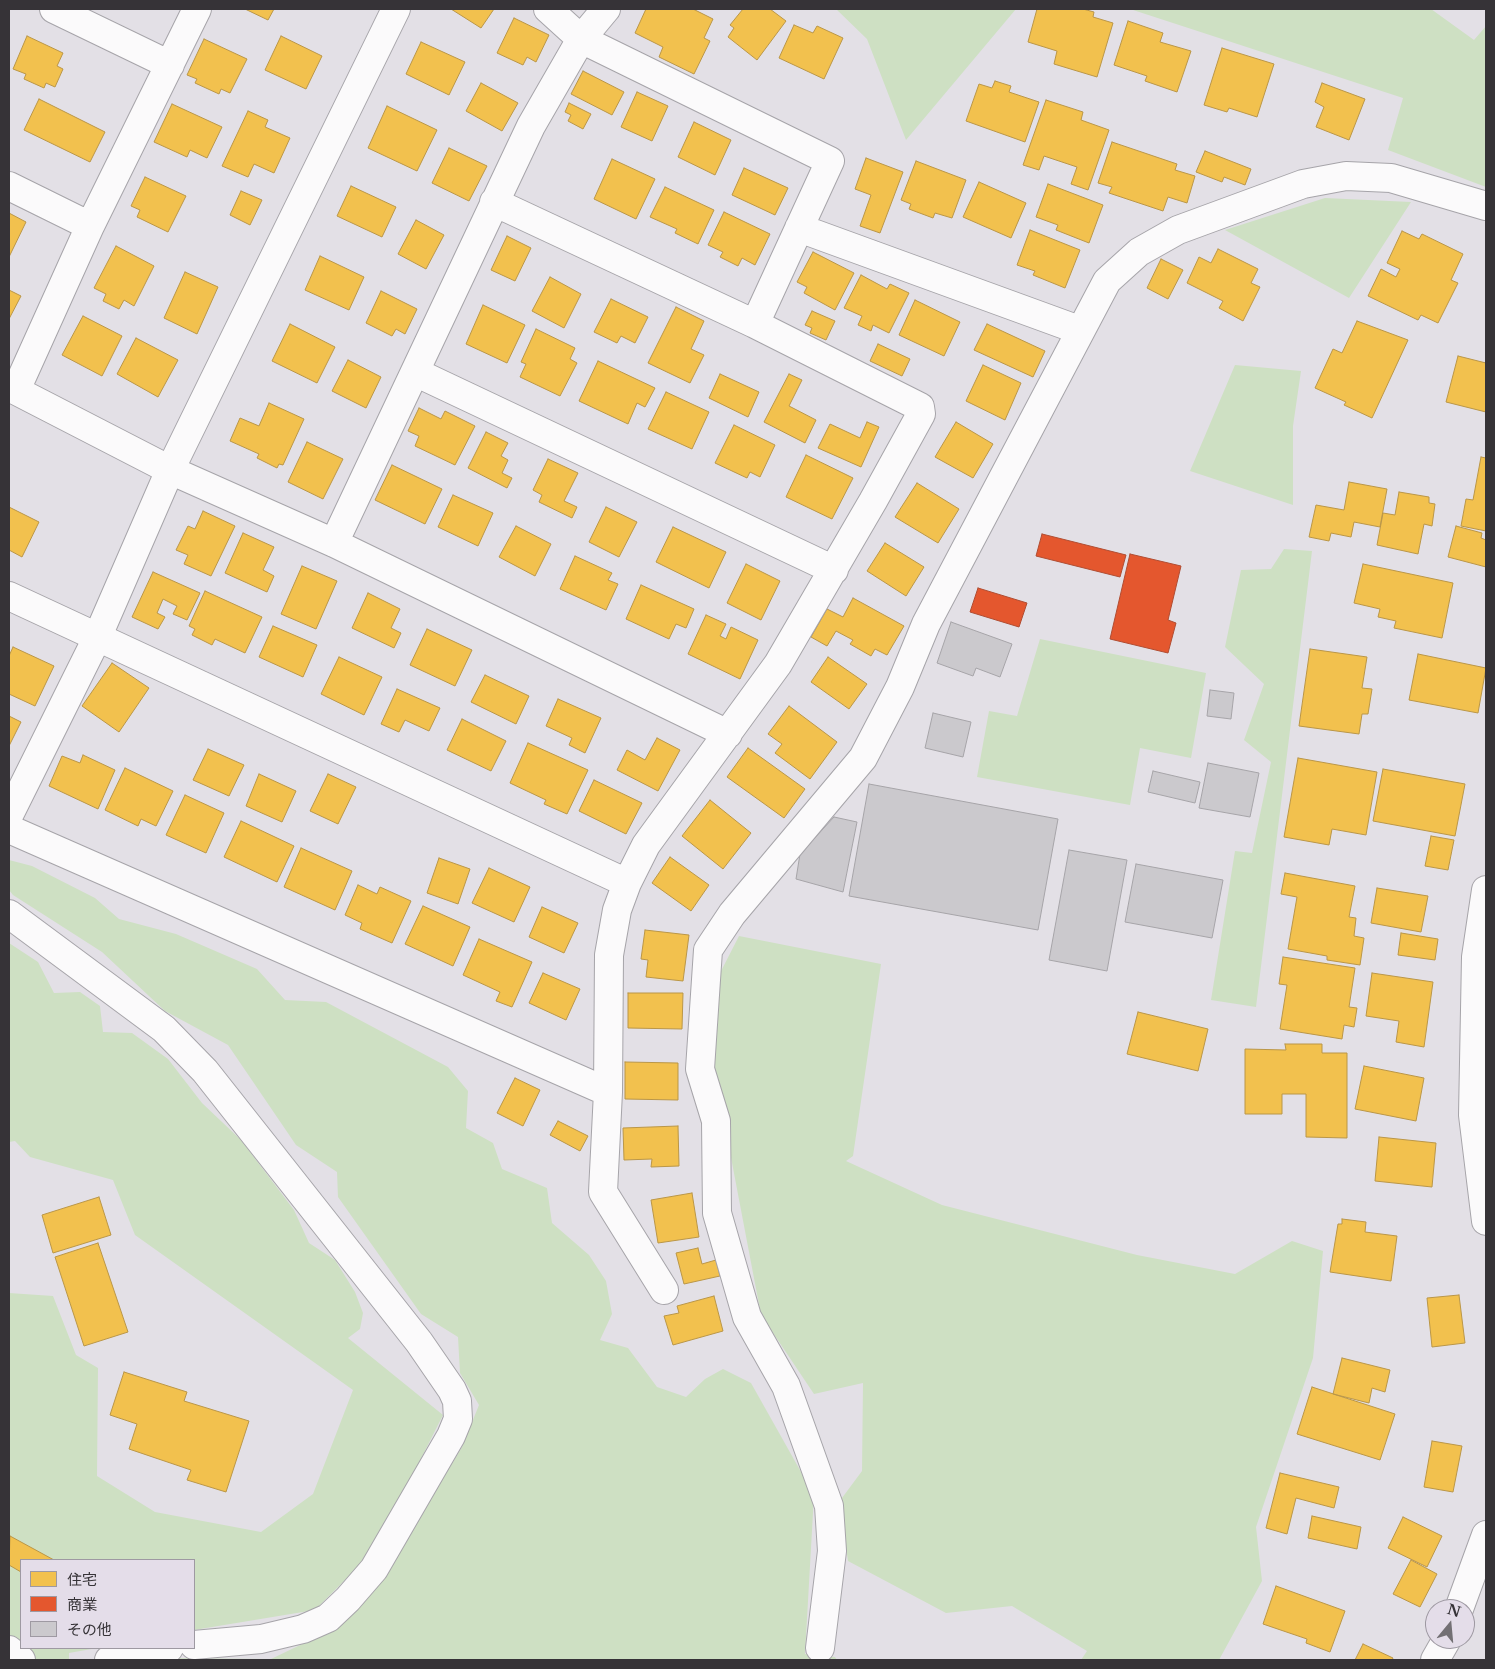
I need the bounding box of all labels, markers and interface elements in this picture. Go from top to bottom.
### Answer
legend [20,1559,195,1649]
text: 住宅 [67,1570,97,1589]
text: 商業 [67,1595,97,1614]
north arrow [1425,1599,1475,1649]
text: N [1445,1600,1463,1621]
text: その他 [67,1620,112,1639]

